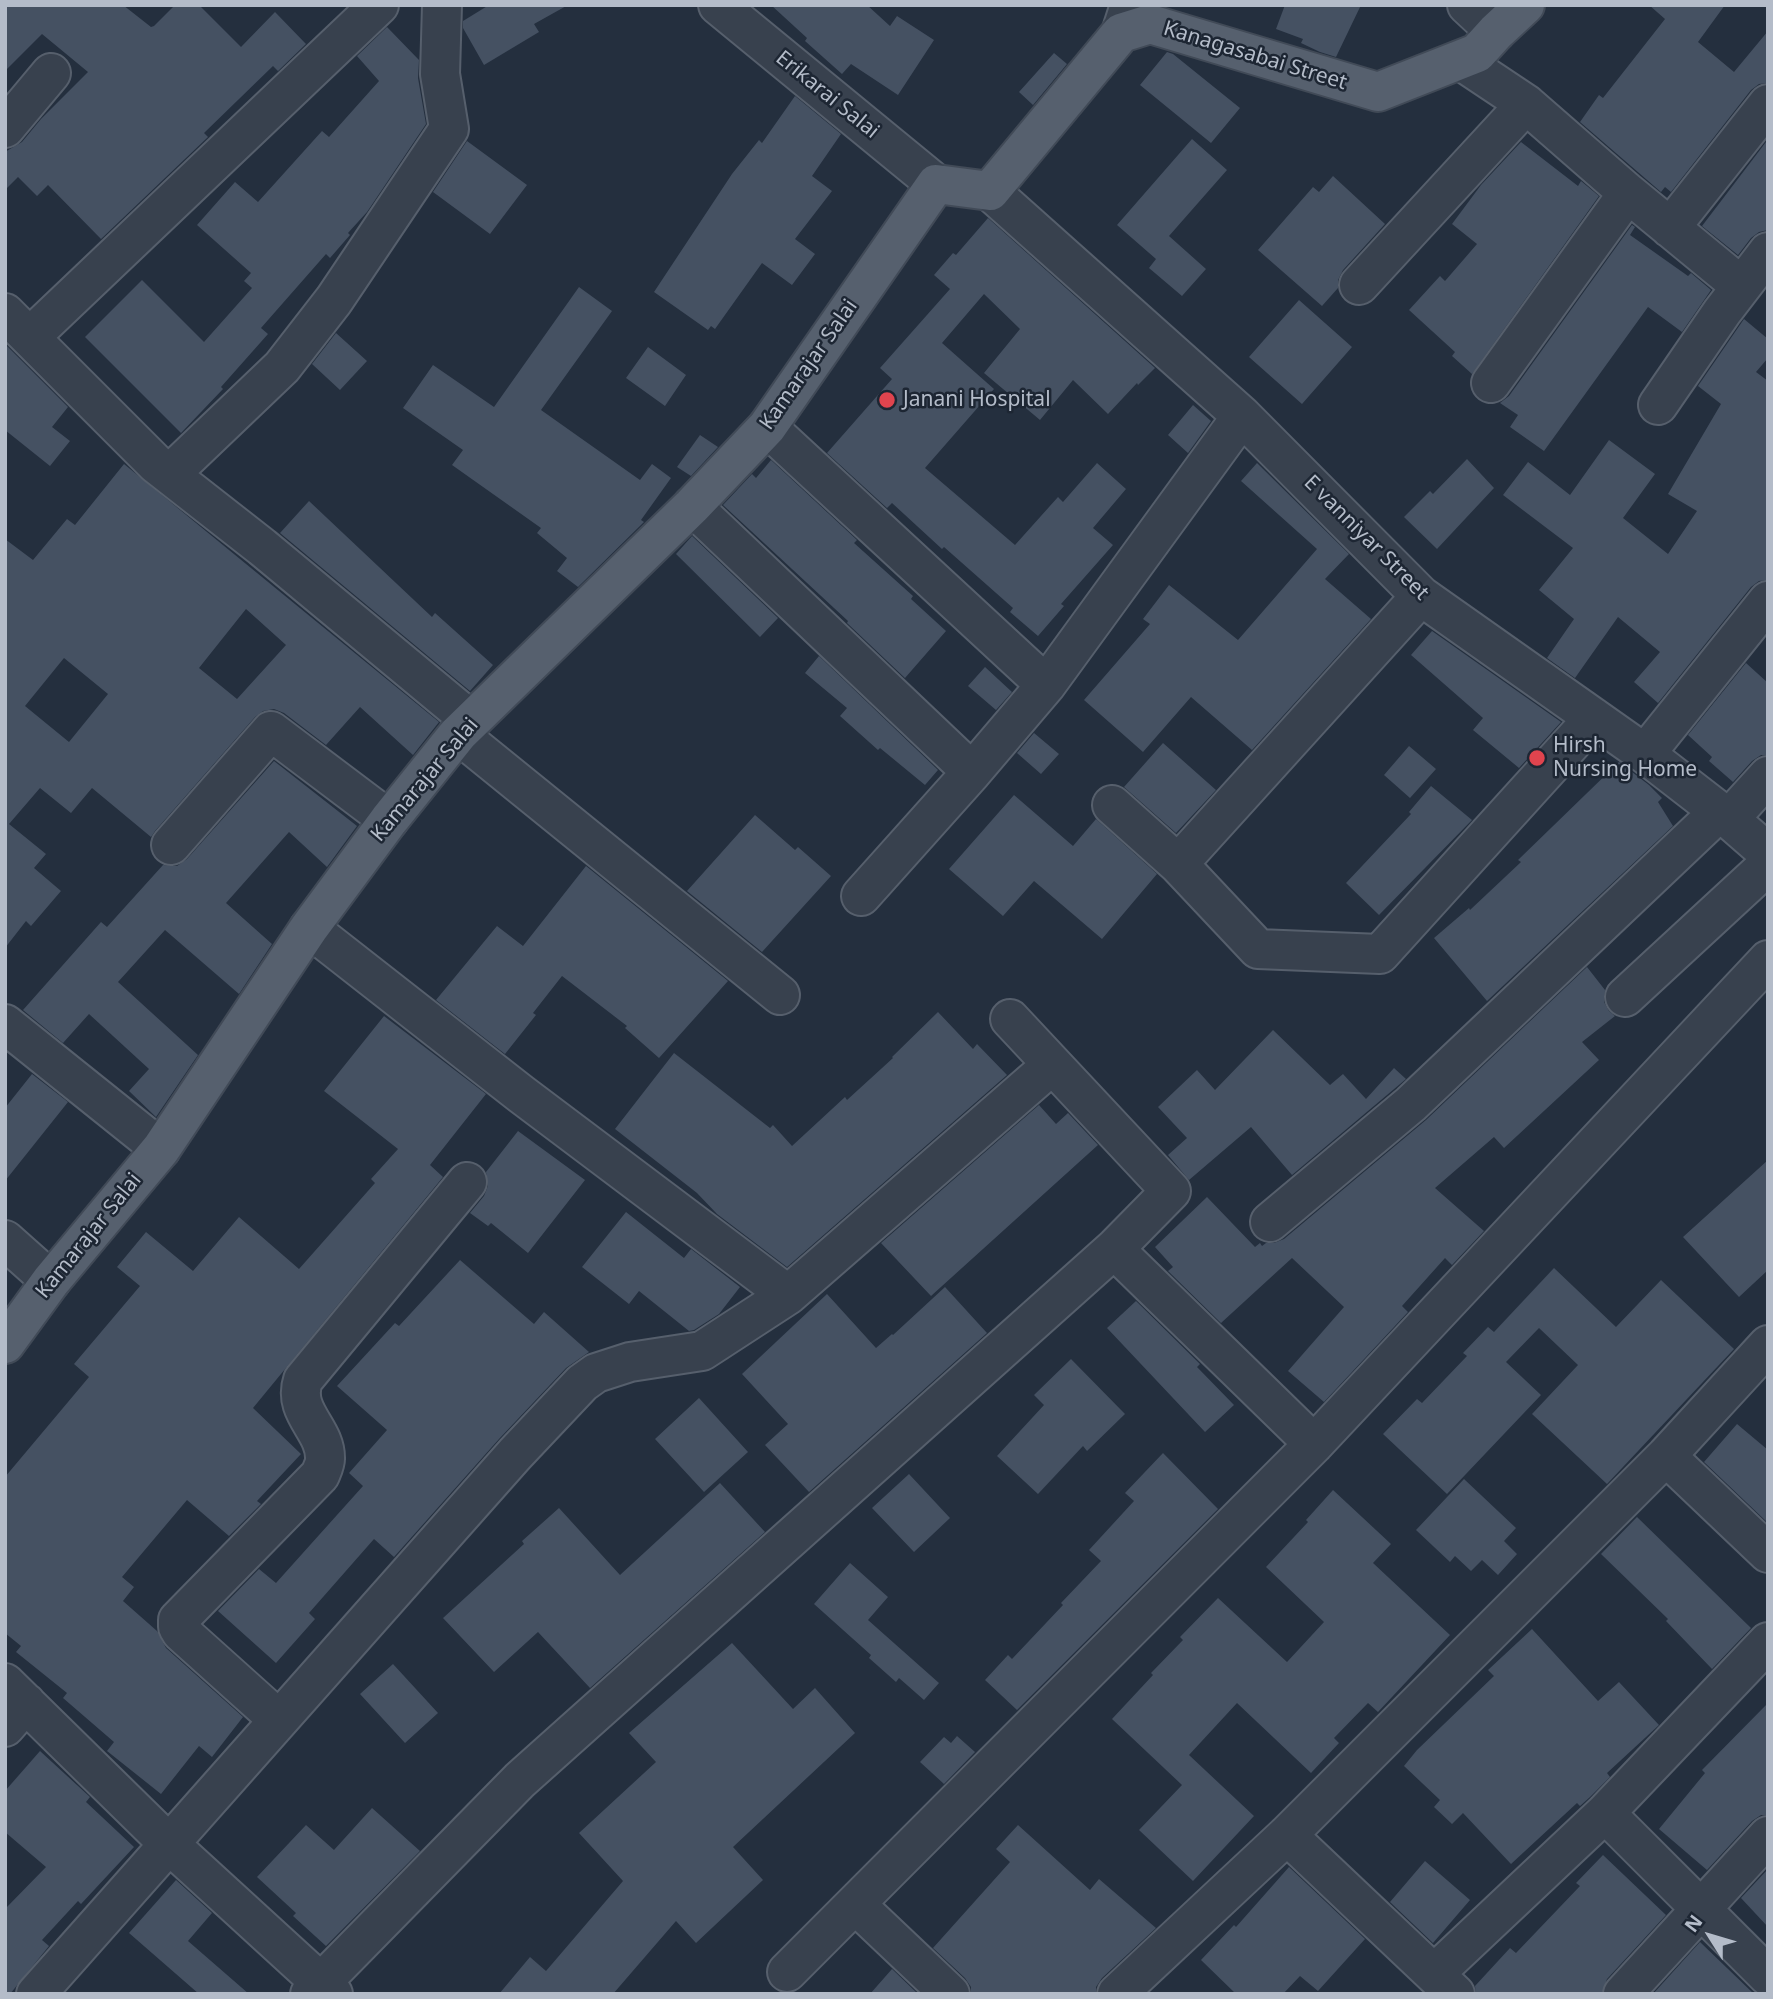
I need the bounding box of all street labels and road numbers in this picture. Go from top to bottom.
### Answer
street label: Kanagasabai Street [1160,16,1350,96]
street label: Erikarai Salai [770,46,884,144]
street label: Kamarajar Salai [755,295,863,435]
street label: E vanniyar Street [1298,470,1434,606]
street label: Kamarajar Salai [366,713,484,847]
street label: Kamarajar Salai [31,1168,147,1304]

